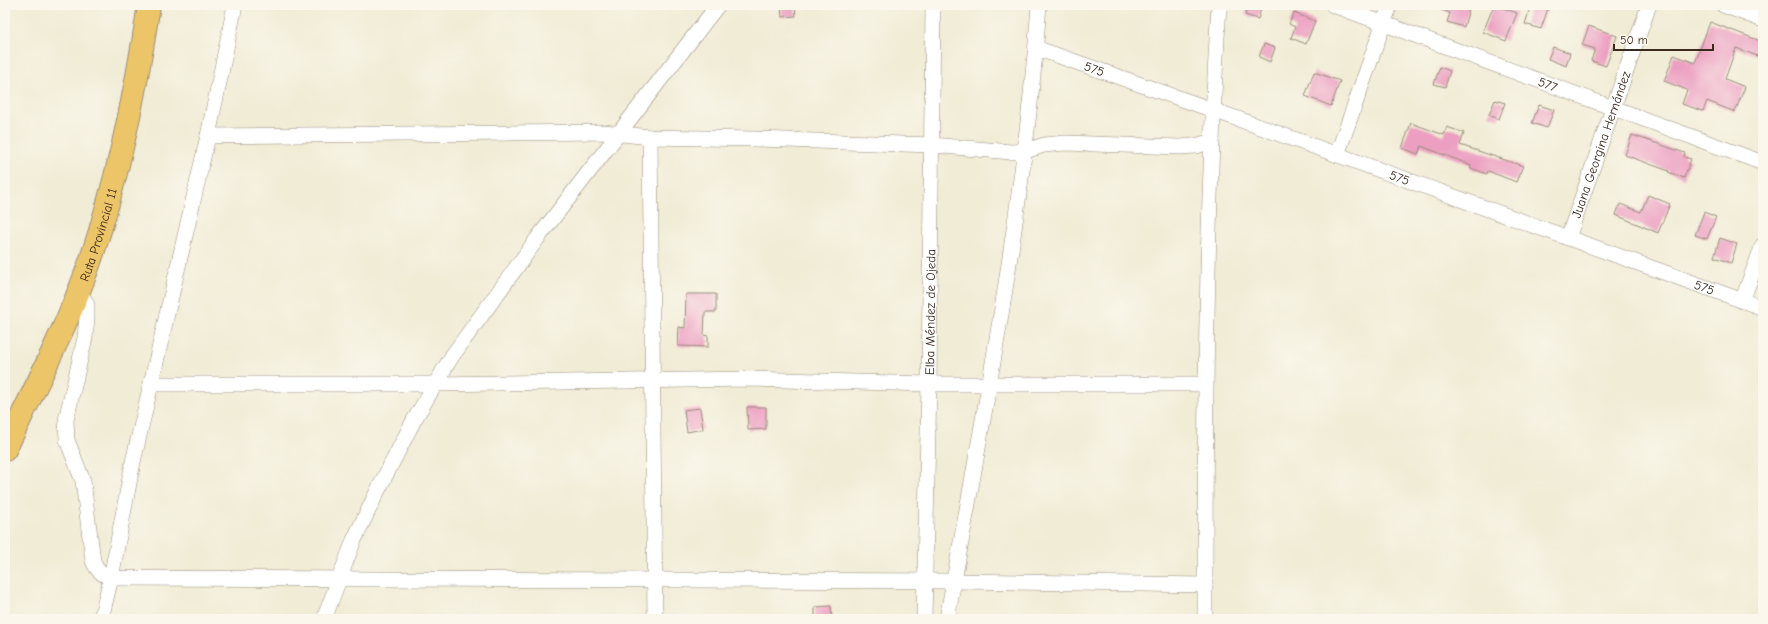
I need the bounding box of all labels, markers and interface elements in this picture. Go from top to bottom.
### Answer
scale bar [1614,26,1713,52]
text: 50 m [1620,33,1648,47]
street label: 575 [1082,58,1107,79]
street label: Juana Georgina Hernández [1568,69,1633,220]
street label: 577 [1536,74,1560,94]
street label: 575 [1388,167,1412,188]
street label: Ruta Provincial 11 [76,186,119,283]
street label: Elba Méndez de Ojeda [922,249,938,375]
street label: 575 [1693,276,1717,297]

